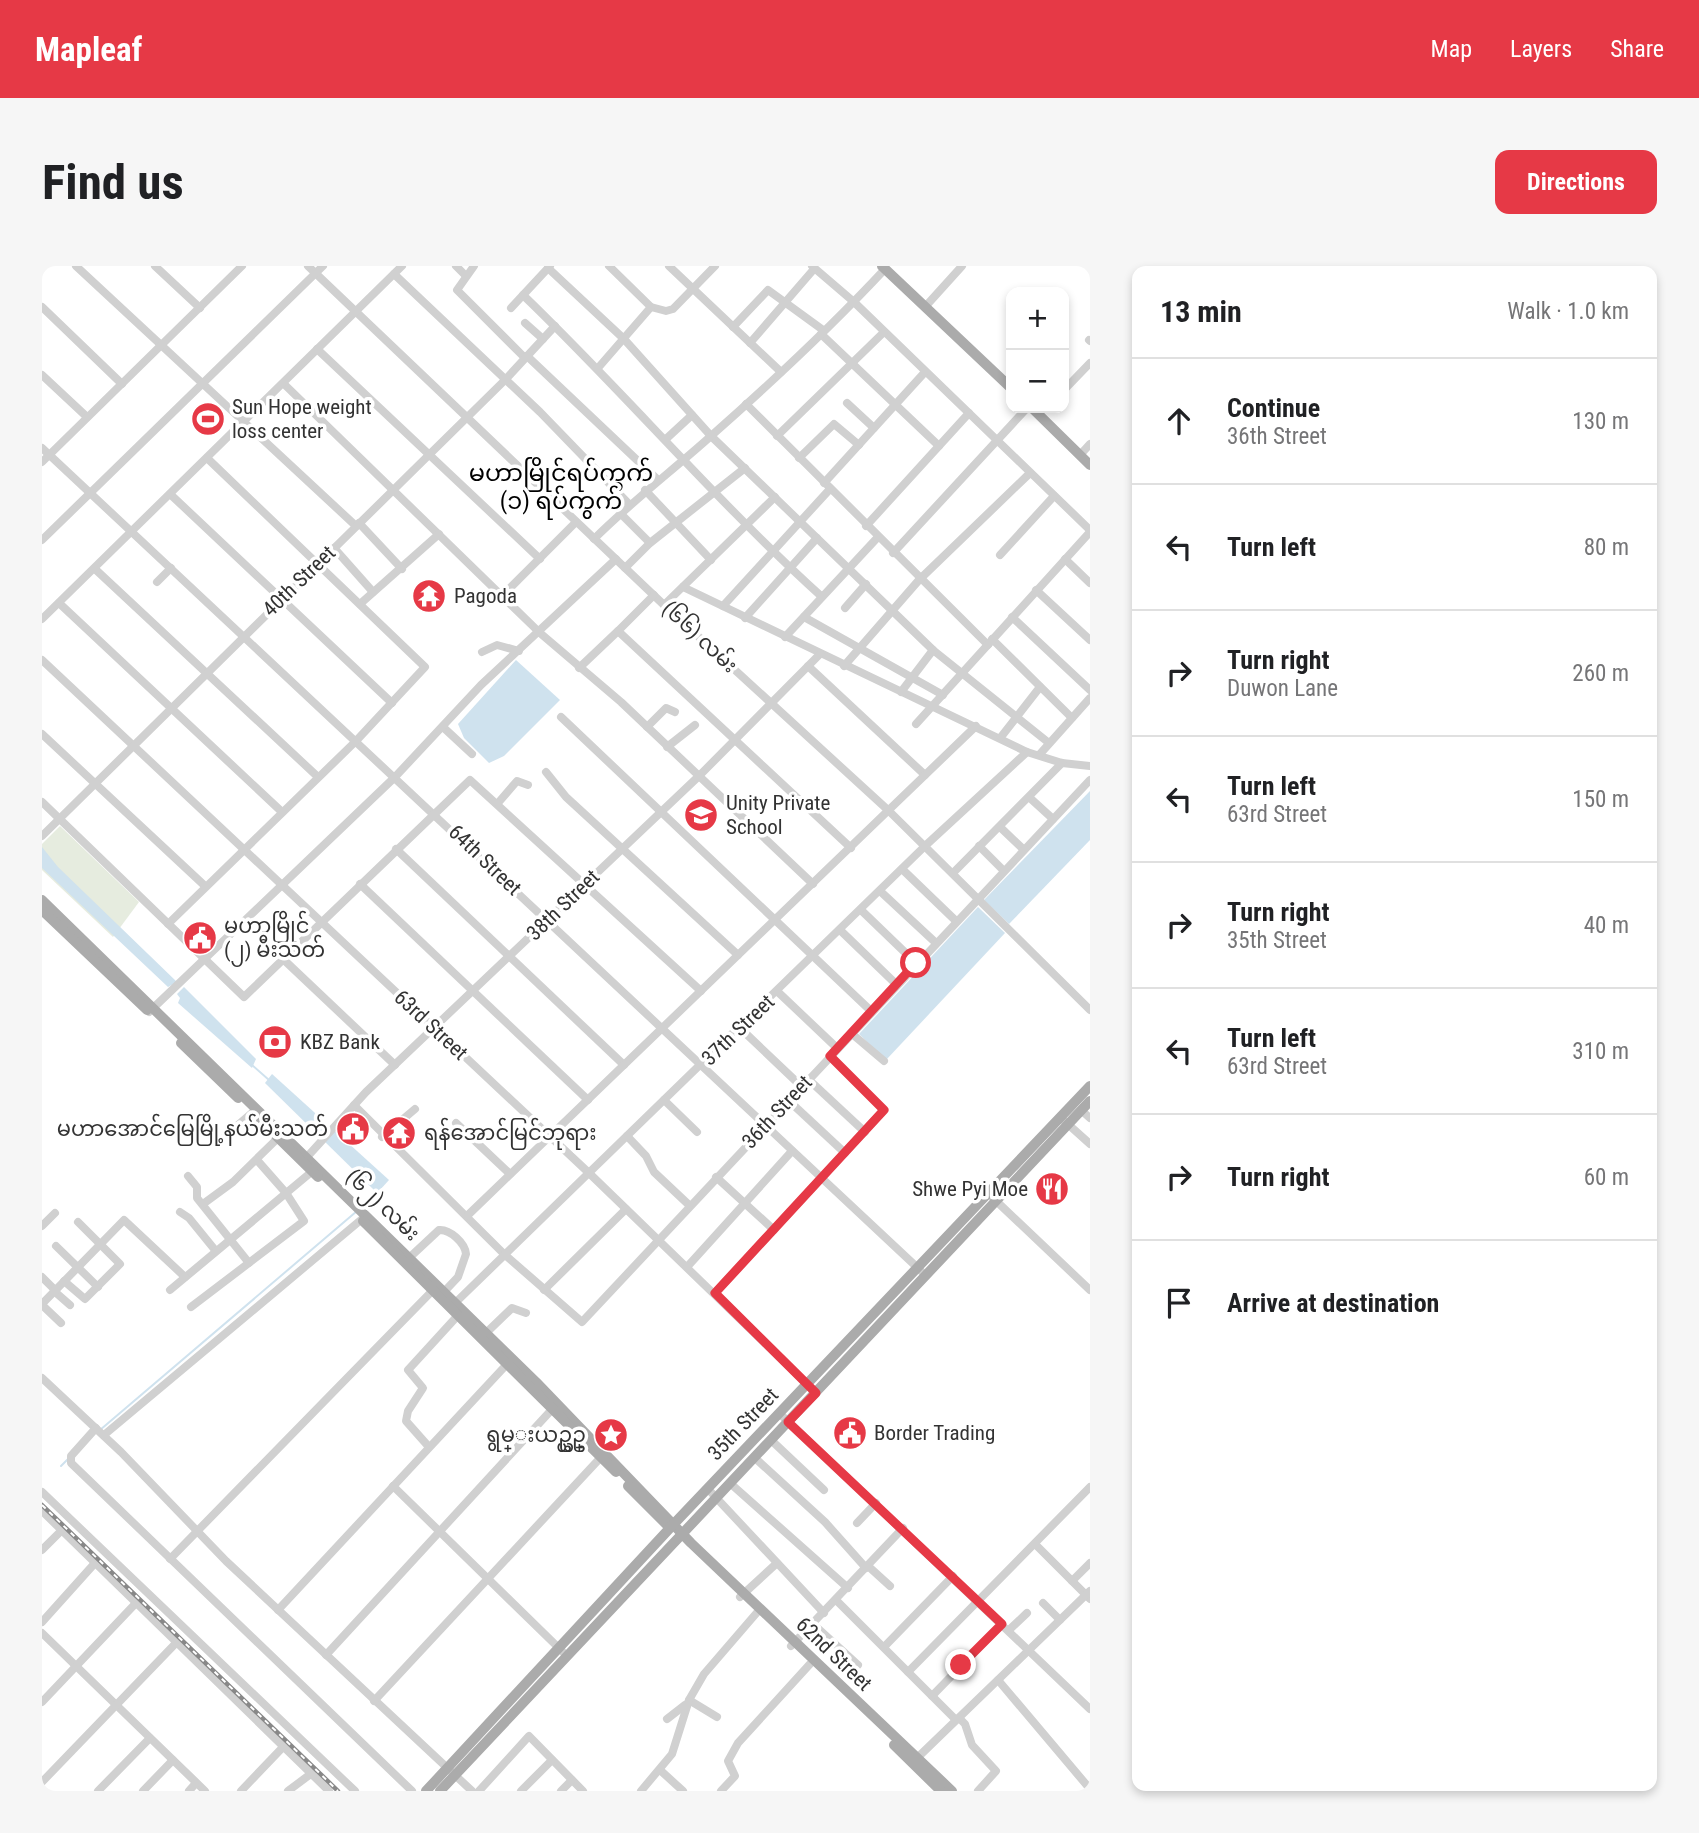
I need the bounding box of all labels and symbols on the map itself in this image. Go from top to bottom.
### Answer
place label: Sun Hope weight loss center [232,395,372,443]
sports icon: Sun Hope weight loss center [189,400,227,438]
district label: မဟာမြိုင်ရပ်ကွက် (၁) ရပ်ကွက် [469,457,653,520]
street label: 40th Street [258,541,340,621]
temple icon: Pagoda [410,577,448,615]
place label: Pagoda [454,584,517,608]
street label: (၆၆) လမ်း [658,593,745,678]
place label: Unity Private School [726,791,831,839]
school or university icon: Unity Private School [682,796,720,834]
street label: 64th Street [444,820,526,900]
street label: 38th Street [522,865,604,945]
place label: မဟာမြိုင် (၂) မီးသတ် [224,910,325,967]
public building icon: မဟာမြိုင် (၂) မီးသတ် [181,919,219,957]
route start [900,947,931,978]
street label: 63rd Street [389,985,473,1065]
street label: 37th Street [697,990,779,1070]
bank icon: KBZ Bank [256,1023,294,1061]
place label: KBZ Bank [300,1030,380,1054]
street label: 36th Street [737,1070,817,1154]
public building icon: မဟာအောင်မြေမြို့နယ်မီးသတ် [334,1110,372,1148]
place label: မဟာအောင်မြေမြို့နယ်မီးသတ် [57,1113,328,1146]
temple icon: ရန်အောင်မြင်ဘုရား [380,1114,418,1152]
place label: ရန်အောင်မြင်ဘုရား [424,1117,597,1150]
street label: (၆၂) လမ်း [338,1161,427,1249]
restaurant icon: Shwe Pyi Moe [1033,1170,1071,1208]
place label: Shwe Pyi Moe [912,1177,1028,1201]
street label: 35th Street [703,1383,783,1465]
public building icon: Border Trading [831,1414,869,1452]
place icon: ရွမ္းယဥ္ယဥ္ [592,1416,630,1454]
place label: Border Trading [874,1421,995,1445]
place label: ရွမ္းယဥ္ယဥ္ [486,1423,586,1452]
street label: 62nd Street [791,1612,877,1696]
route end [945,1649,976,1680]

